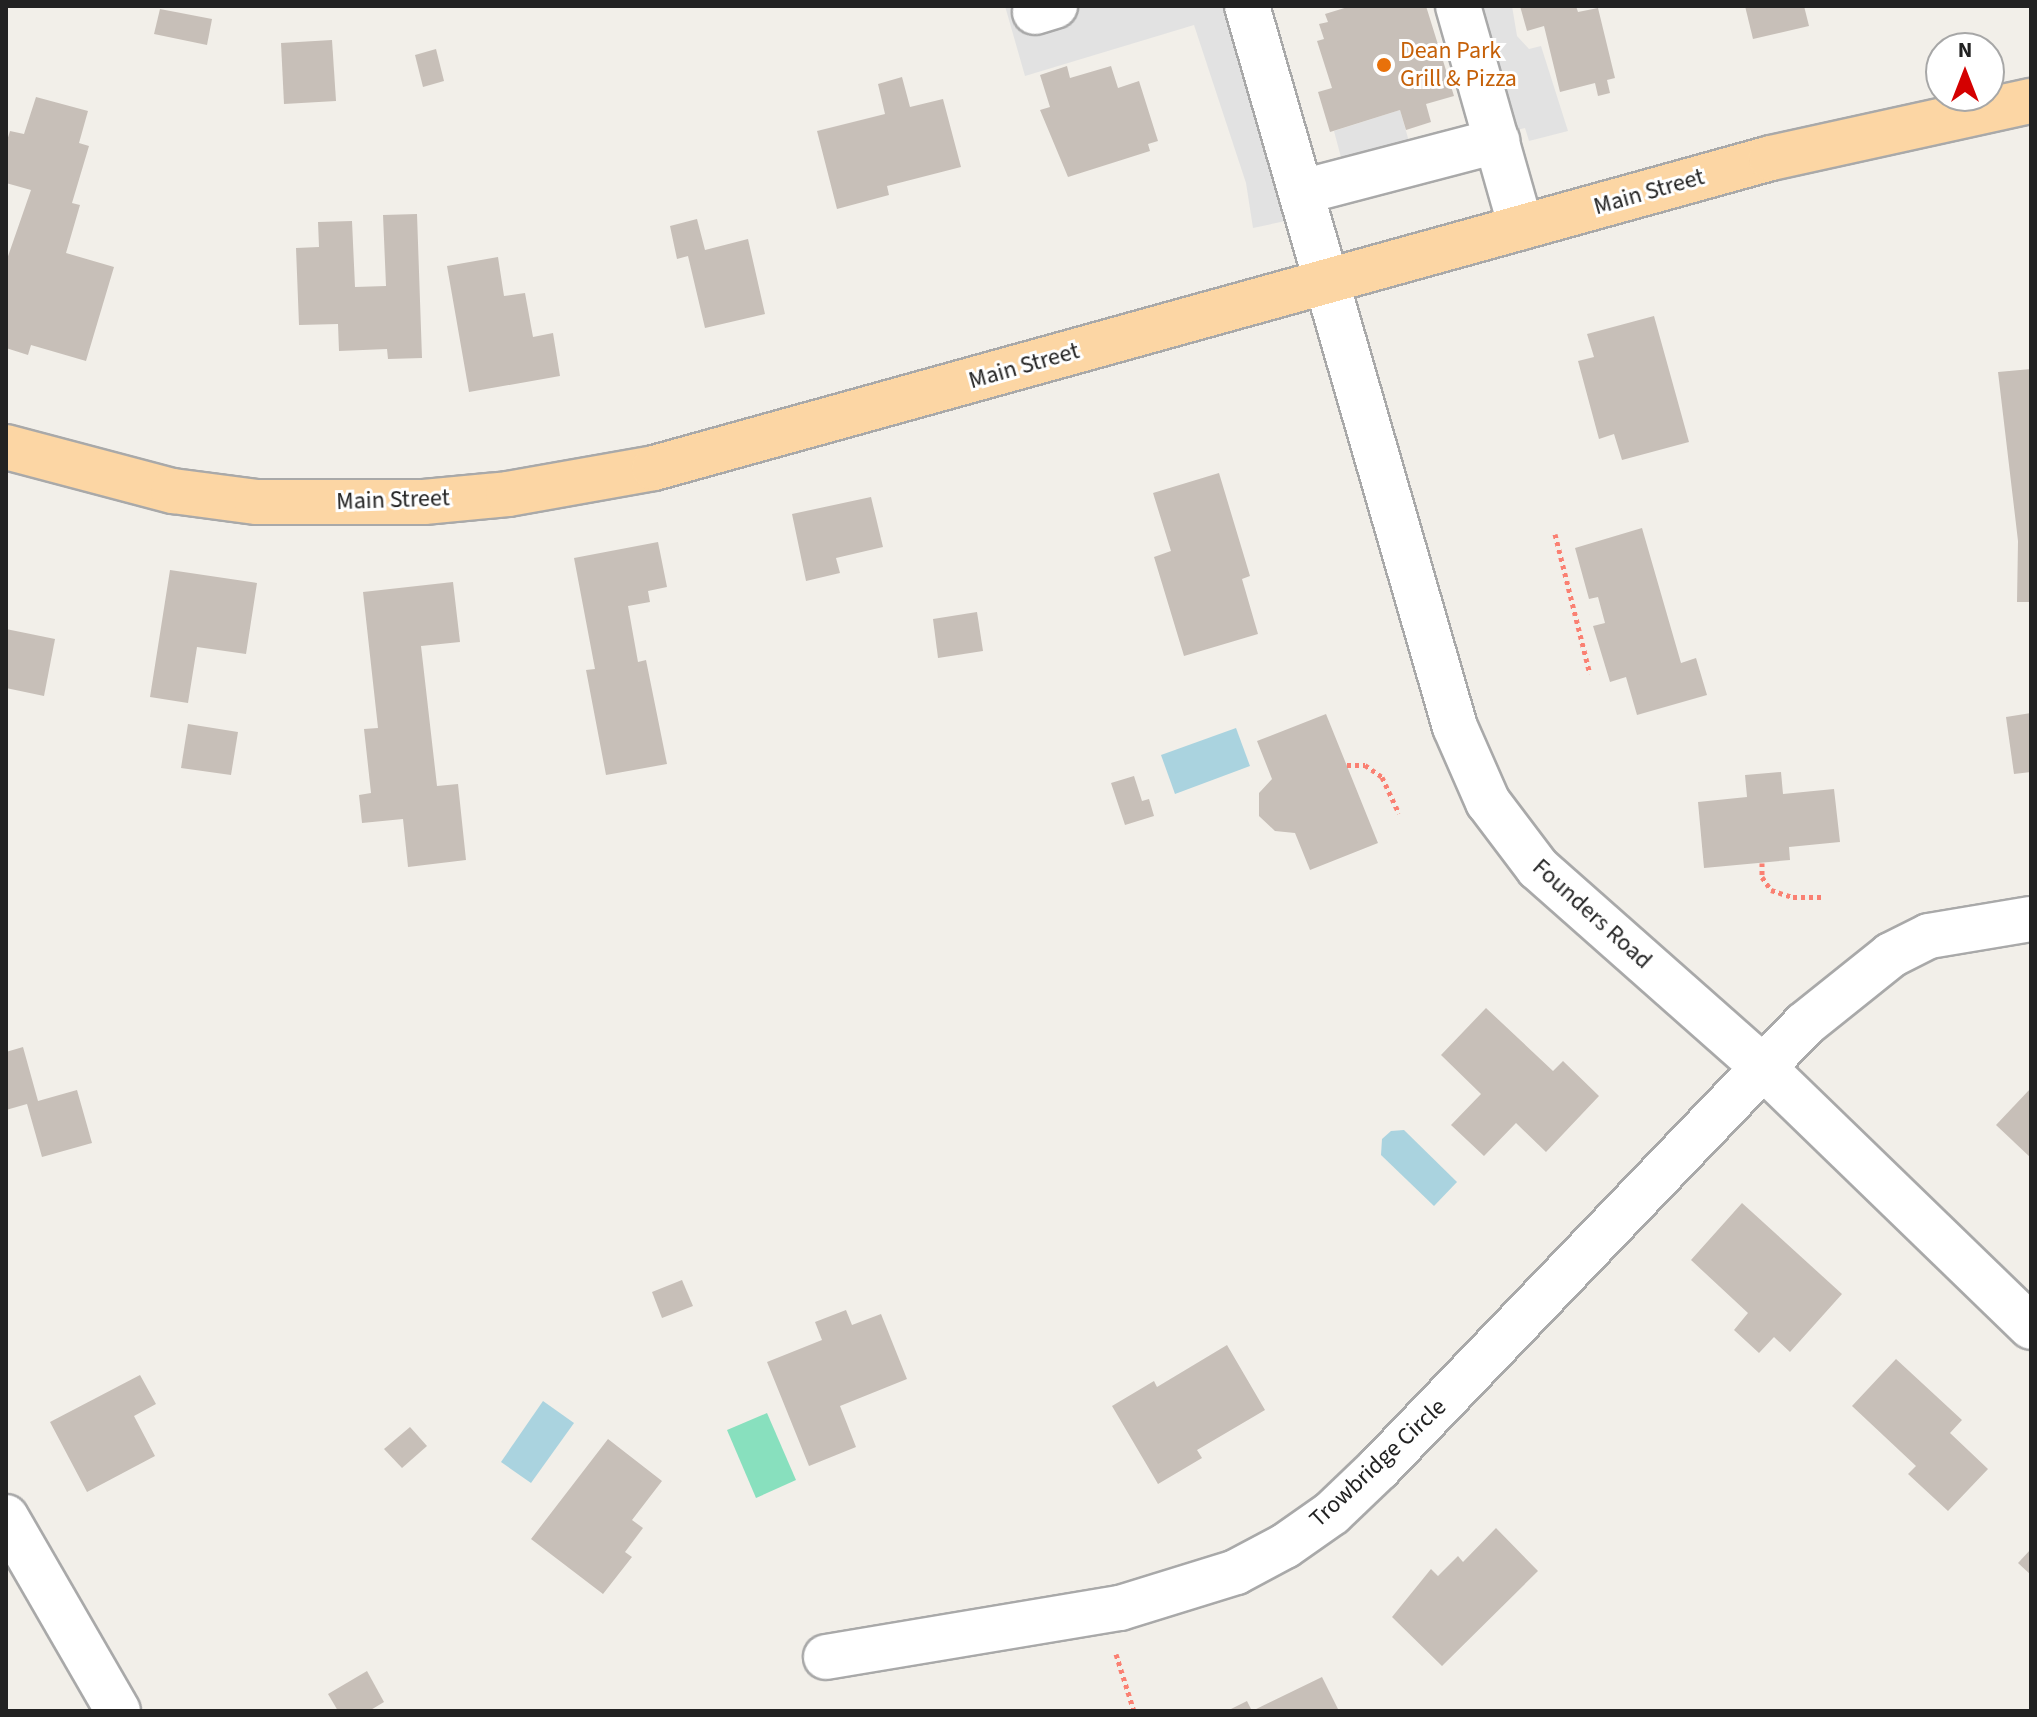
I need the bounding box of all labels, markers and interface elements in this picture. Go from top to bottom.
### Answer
north arrow [1925,32,2005,112]
text: N [1958,34,1972,66]
place label: Dean Park Grill & Pizza [1400,37,1517,93]
marker: Dean Park Grill & Pizza [1375,56,1393,74]
street label: Main Street [1590,163,1708,221]
street label: Main Street [965,337,1083,395]
street label: Main Street [336,484,450,516]
street label: Founders Road [1526,853,1658,975]
street label: Trowbridge Circle [1304,1392,1452,1534]

